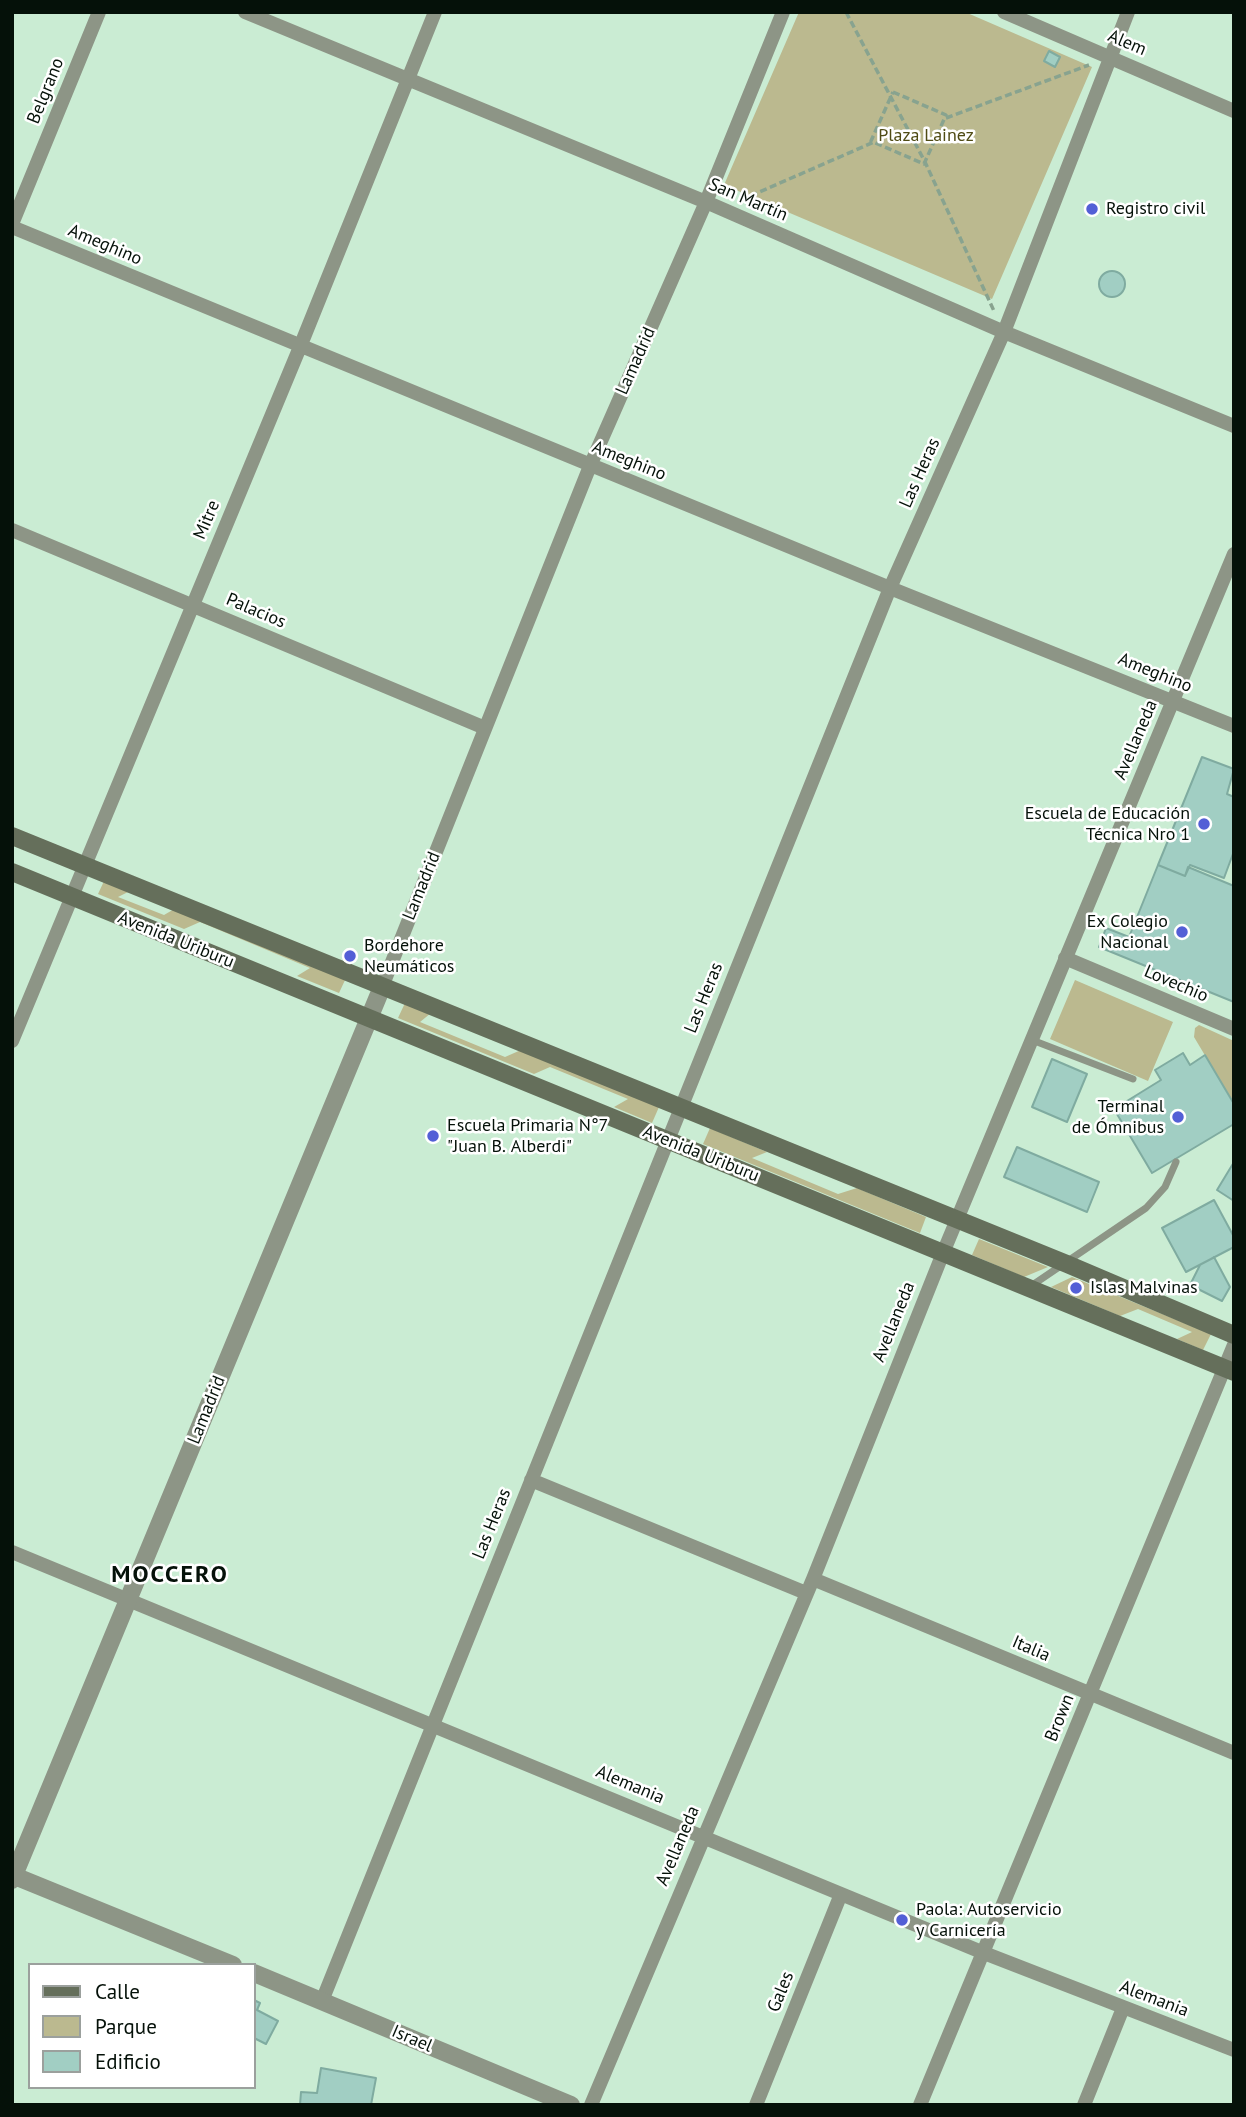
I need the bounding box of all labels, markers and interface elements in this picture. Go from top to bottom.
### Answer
street label: Alem [1105,25,1149,61]
street label: Belgrano [23,55,69,127]
park label: Plaza Lainez [878,125,974,147]
street label: San Martín [705,174,791,226]
place label: Registro civil [1106,198,1205,220]
marker: Registro civil [1084,201,1100,217]
street label: Ameghino [65,220,145,270]
street label: Lamadrid [612,324,660,398]
street label: Las Heras [895,435,945,511]
street label: Ameghino [589,436,669,486]
street label: Mitre [189,497,225,543]
street label: Palacios [223,589,289,633]
street label: Ameghino [1115,648,1195,698]
street label: Avellaneda [1110,697,1162,783]
place label: Escuela de Educación Técnica Nro 1 [1025,803,1190,846]
marker: Escuela de Educación Técnica Nro 1 [1196,816,1212,832]
street label: Lamadrid [399,849,445,923]
street label: Avenida Uriburu [115,907,237,973]
place label: Ex Colegio Nacional [1087,911,1168,954]
marker: Ex Colegio Nacional [1174,924,1190,940]
place label: Bordehore Neumáticos [364,935,454,978]
marker: Bordehore Neumáticos [342,948,358,964]
street label: Las Heras [680,960,728,1036]
street label: Lovechio [1141,961,1211,1007]
place label: Terminal de Ómnibus [1072,1096,1164,1138]
marker: Terminal de Ómnibus [1170,1109,1186,1125]
place label: Escuela Primaria N°7 "Juan B. Alberdi" [447,1115,608,1158]
street label: Avenida Uriburu [640,1121,762,1187]
marker: Escuela Primaria N°7 "Juan B. Alberdi" [425,1128,441,1144]
place label: Islas Malvinas [1090,1277,1198,1299]
street label: Avellaneda [868,1279,920,1365]
marker: Islas Malvinas [1068,1280,1084,1296]
street label: Lamadrid [184,1373,230,1447]
street label: Las Heras [468,1486,516,1562]
district label: MOCCERO [112,1561,228,1589]
street label: Italia [1009,1631,1053,1667]
street label: Brown [1041,1691,1079,1745]
street label: Alemania [593,1761,667,1809]
street label: Avellaneda [652,1803,704,1889]
place label: Paola: Autoservicio y Carnicería [916,1899,1062,1941]
marker: Paola: Autoservicio y Carnicería [894,1912,910,1928]
legend [28,1963,256,2089]
street label: Gales [763,1969,799,2015]
street label: Alemania [1116,1976,1192,2022]
text: Calle [95,1978,140,2005]
text: Parque [95,2013,157,2040]
street label: Israel [388,2021,436,2057]
text: Edificio [95,2048,161,2075]

